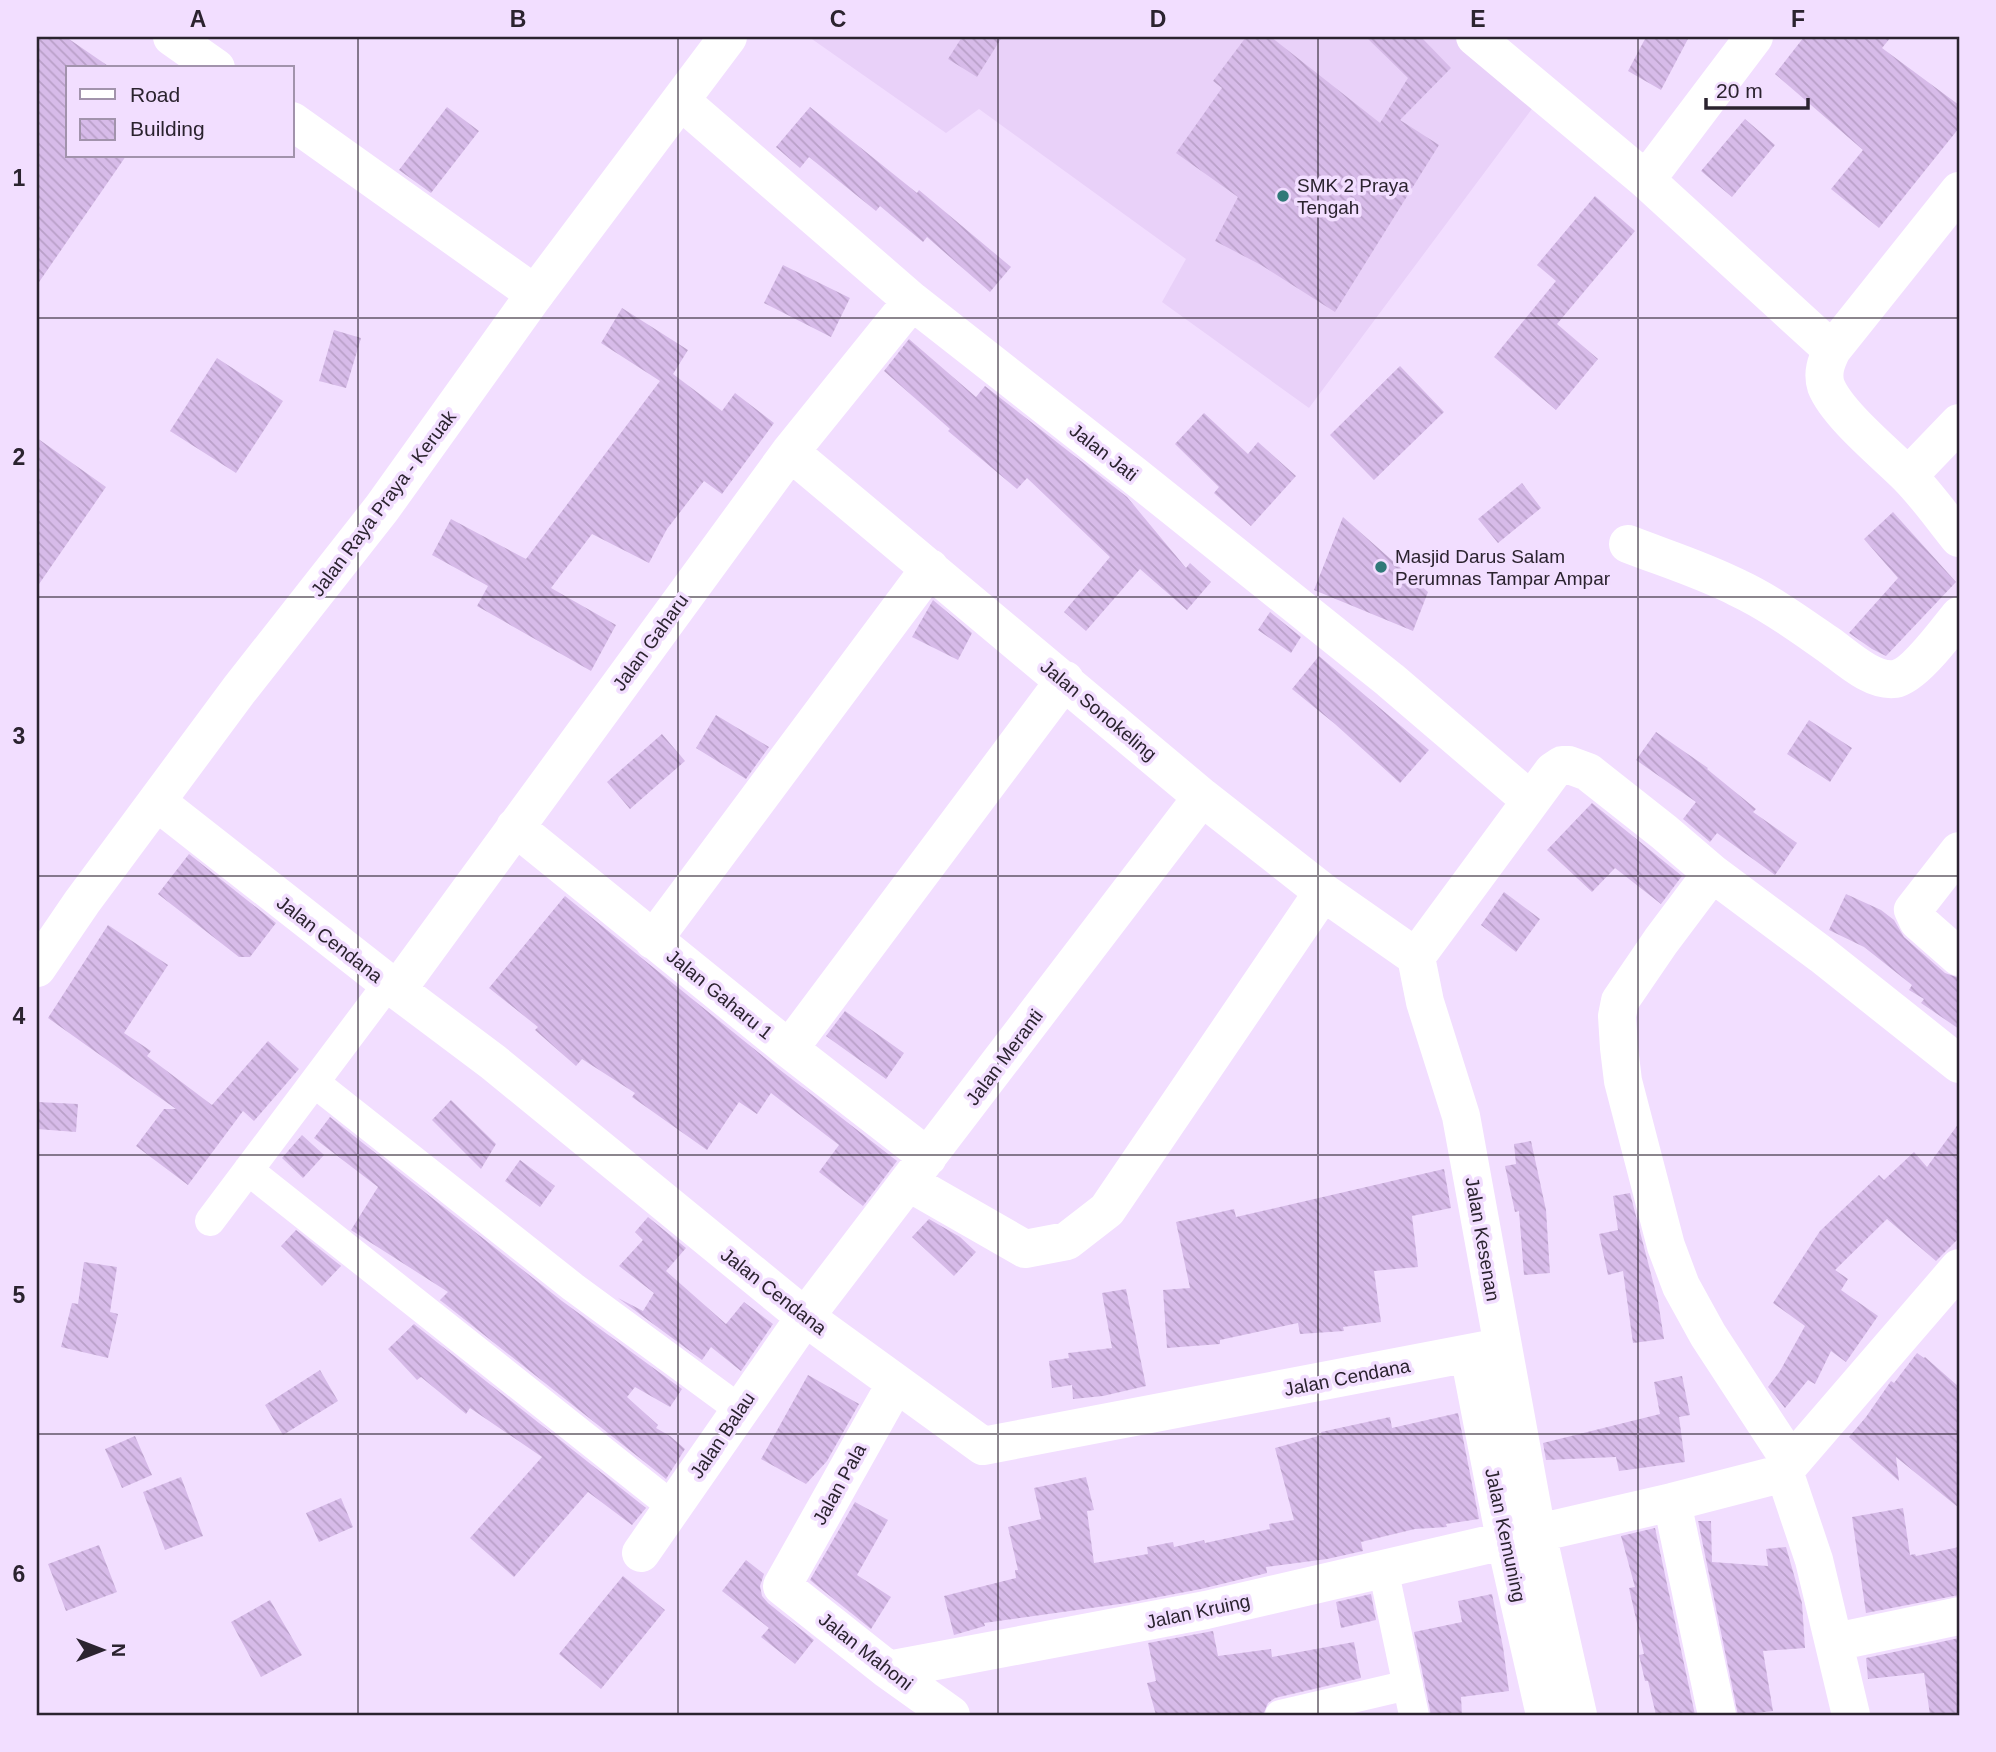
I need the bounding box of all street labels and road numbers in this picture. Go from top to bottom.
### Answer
street label: Jalan Raya Praya - Keruak [307,406,460,600]
street label: Jalan Jati [1066,419,1142,485]
street label: Jalan Gaharu [608,590,692,695]
street label: Jalan Sonokeling [1036,656,1161,765]
street label: Jalan Cendana [273,892,387,987]
street label: Jalan Gaharu 1 [663,945,777,1043]
street label: Jalan Meranti [962,1005,1047,1109]
street label: Jalan Kesenan [1461,1175,1504,1303]
street label: Jalan Cendana [717,1244,831,1339]
street label: Jalan Cendana [1282,1355,1412,1400]
street label: Jalan Balau [686,1388,759,1482]
street label: Jalan Pala [809,1440,870,1528]
street label: Jalan Kemuning [1481,1466,1530,1604]
street label: Jalan Kruing [1144,1590,1252,1633]
street label: Jalan Mahoni [815,1608,917,1694]

